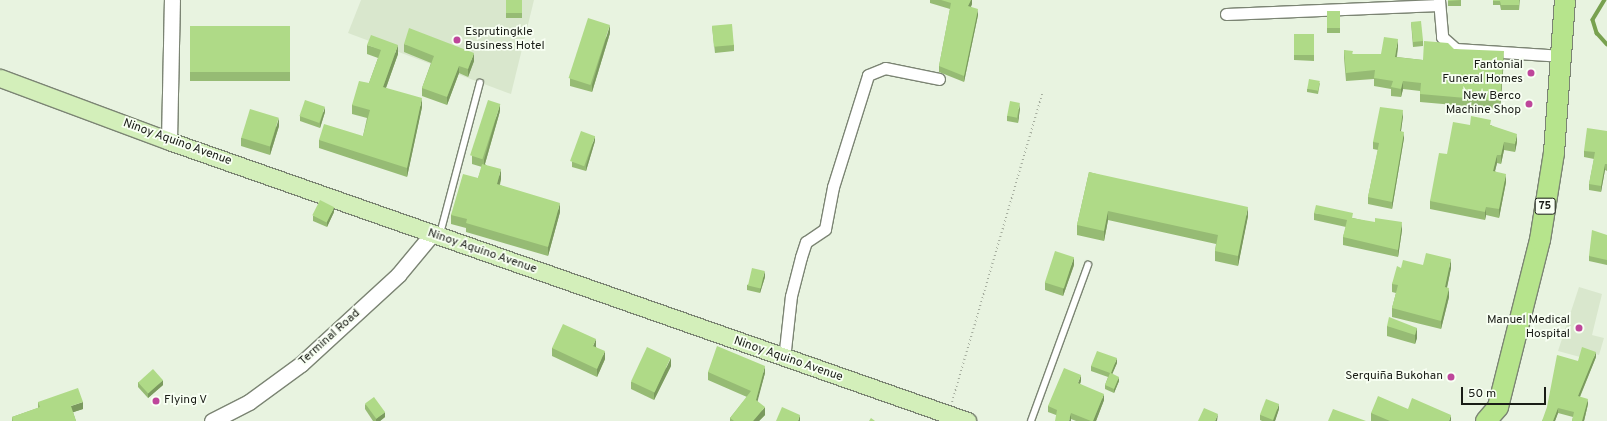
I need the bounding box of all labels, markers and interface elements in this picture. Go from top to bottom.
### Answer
place label: Esprutingkle Business Hotel [465,26,545,54]
marker: Esprutingkle Business Hotel [452,35,462,45]
place label: Fantonial Funeral Homes [1442,59,1523,87]
marker: Fantonial Funeral Homes [1526,68,1536,78]
place label: New Berco Machine Shop [1446,90,1521,118]
marker: New Berco Machine Shop [1524,99,1534,109]
street label: Ninoy Aquino Avenue [120,116,234,170]
road number: 75 [1534,197,1556,215]
street label: Ninoy Aquino Avenue [425,226,539,278]
street label: Terminal Road [297,307,363,369]
place label: Manuel Medical Hospital [1487,314,1570,342]
marker: Manuel Medical Hospital [1573,322,1585,334]
street label: Ninoy Aquino Avenue [731,334,845,386]
place label: Serquiña Bukohan [1345,370,1443,384]
marker: Serquiña Bukohan [1446,372,1456,382]
scale bar [1463,379,1548,405]
text: 50 m [1468,386,1496,402]
place label: Flying V [164,394,208,408]
marker: Flying V [151,396,161,406]

